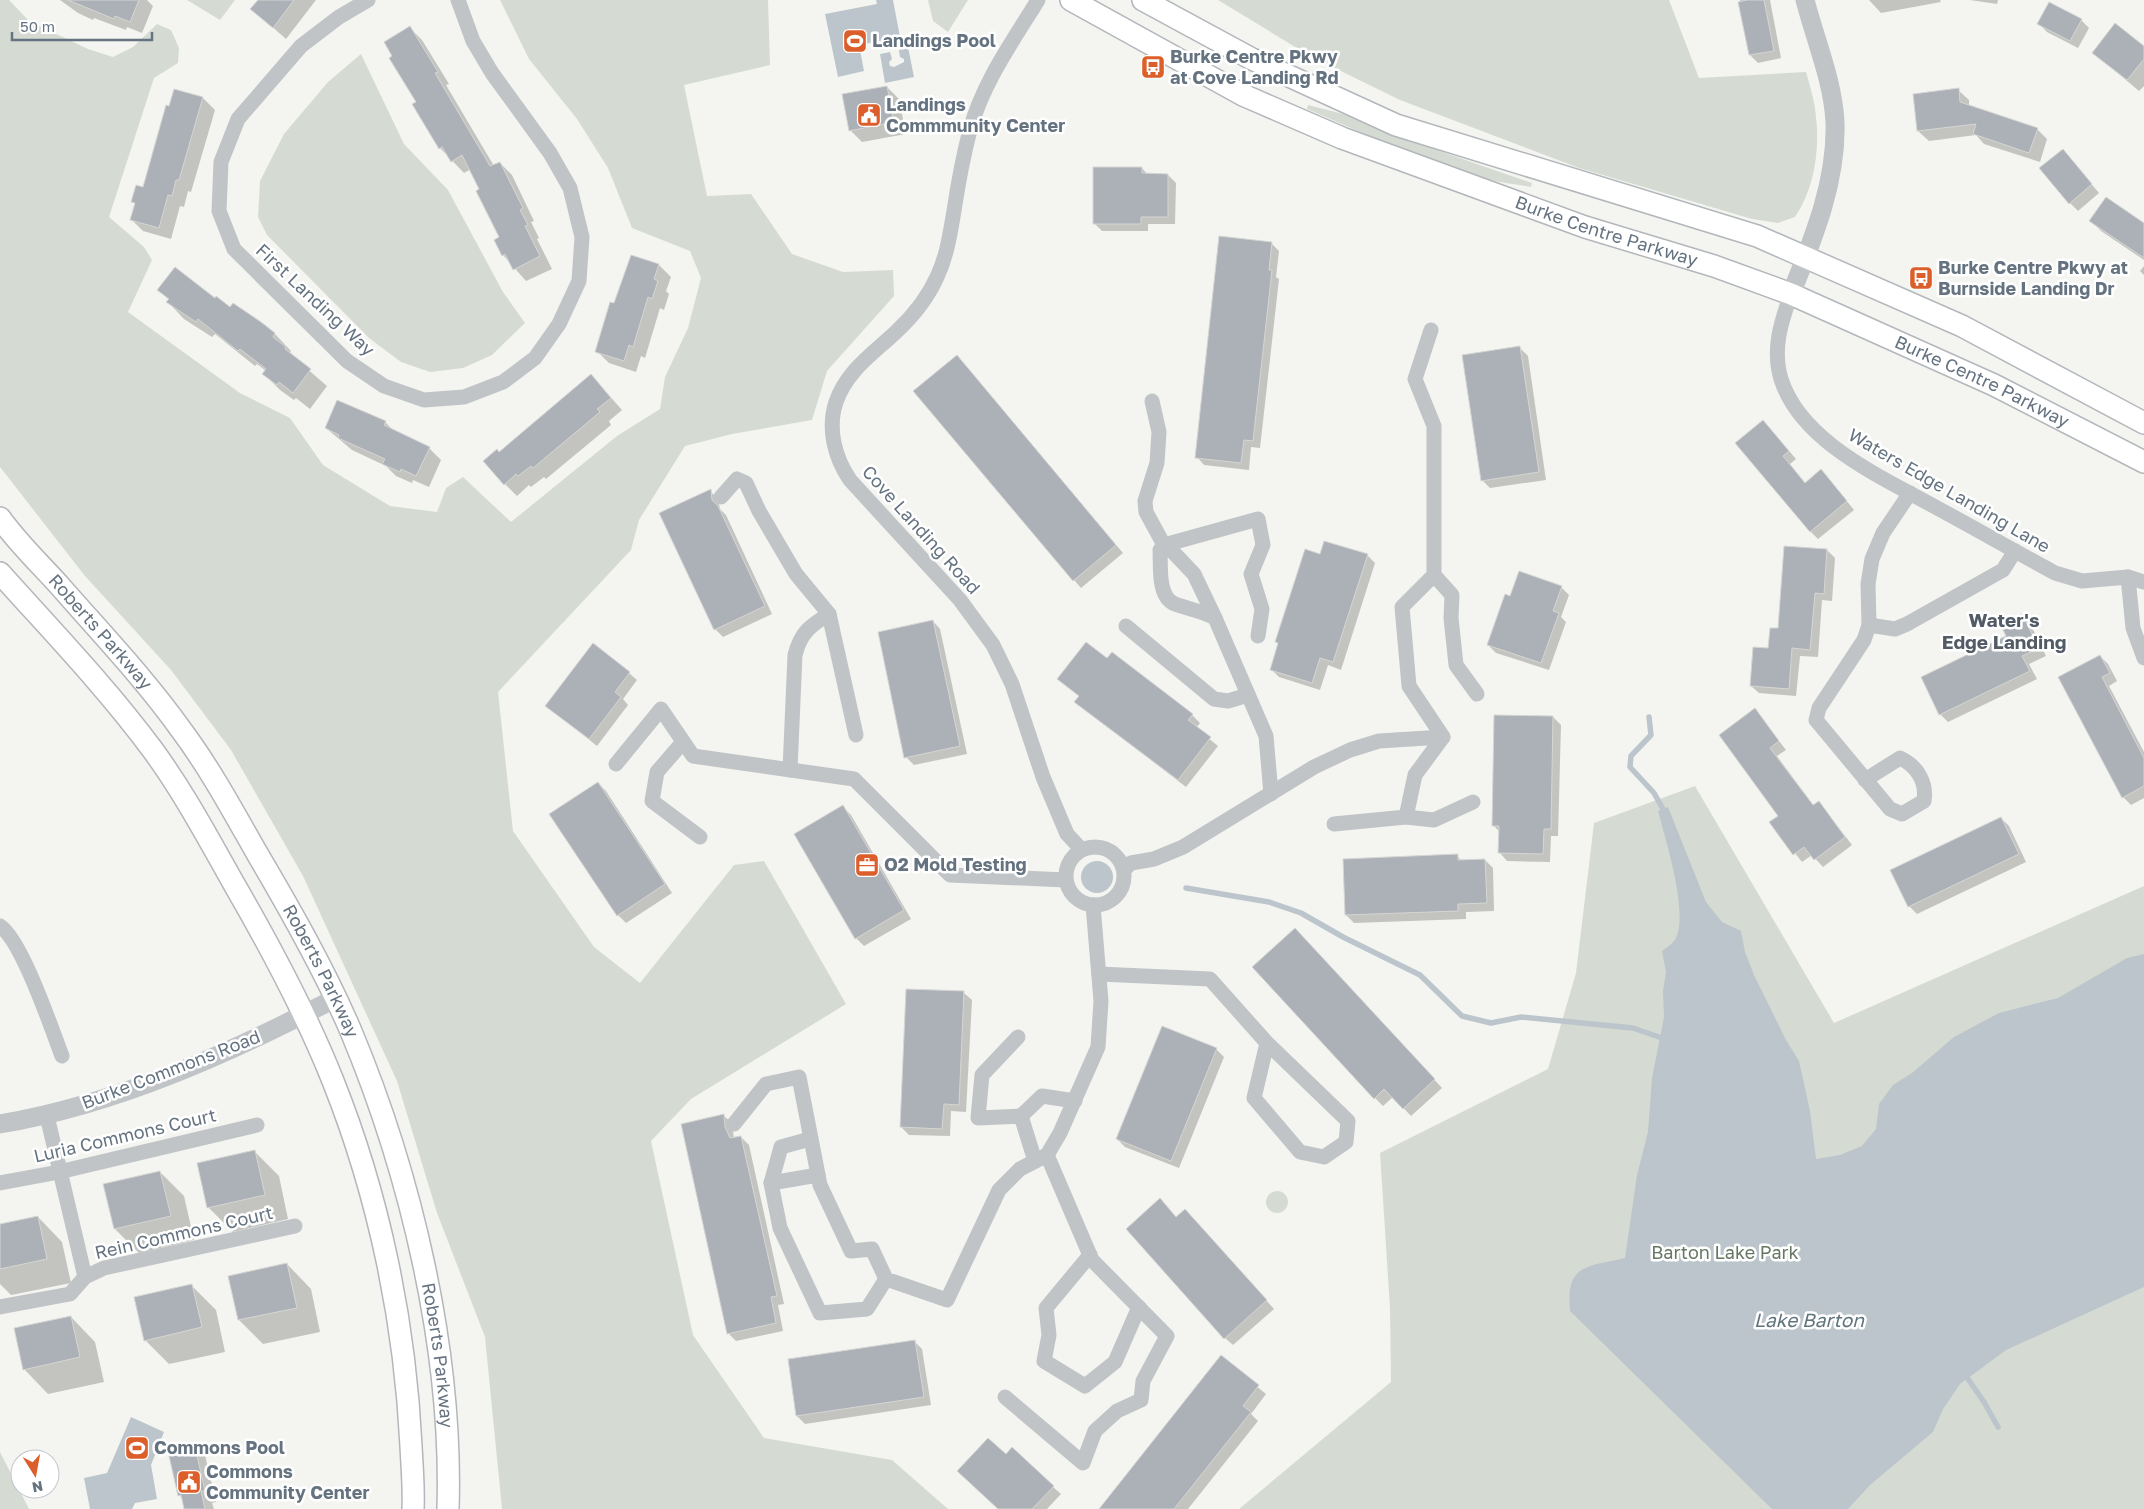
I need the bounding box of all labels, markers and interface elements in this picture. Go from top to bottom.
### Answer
scale bar [12,10,152,42]
text: 50 m [20,17,55,35]
sports icon: Landings Pool [842,28,868,54]
place label: Landings Pool [872,29,996,51]
place label: Burke Centre Pkwy at Cove Landing Rd [1170,45,1338,88]
bus stop icon: Burke Centre Pkwy at Cove Landing Rd [1140,54,1166,80]
place label: Landings Commmunity Center [886,93,1065,136]
public building icon: Landings Commmunity Center [856,102,882,128]
street label: Burke Centre Parkway [1512,190,1701,270]
street label: First Landing Way [252,239,380,360]
place label: Burke Centre Pkwy at Burnside Landing Dr [1938,256,2128,299]
bus stop icon: Burke Centre Pkwy at Burnside Landing Dr [1908,265,1934,291]
street label: Burke Centre Parkway [1892,330,2073,432]
street label: Waters Edge Landing Lane [1845,423,2054,557]
street label: Cove Landing Road [858,460,985,598]
street label: Roberts Parkway [45,569,158,694]
district label: Water's Edge Landing [1942,608,2066,653]
office icon: O2 Mold Testing [854,852,880,878]
place label: O2 Mold Testing [884,853,1027,875]
street label: Roberts Parkway [279,900,364,1041]
street label: Burke Commons Road [78,1025,263,1113]
street label: Luria Commons Court [31,1103,218,1167]
street label: Rein Commons Court [93,1201,275,1263]
park label: Barton Lake Park [1651,1241,1799,1263]
street label: Roberts Parkway [418,1281,459,1429]
water label: Lake Barton [1754,1308,1865,1331]
sports icon: Commons Pool [124,1435,150,1461]
place label: Commons Pool [154,1436,285,1458]
north arrow [10,1449,60,1499]
place label: Commons Community Center [206,1460,369,1503]
public building icon: Commons Community Center [176,1469,202,1495]
text: N [31,1478,44,1497]

